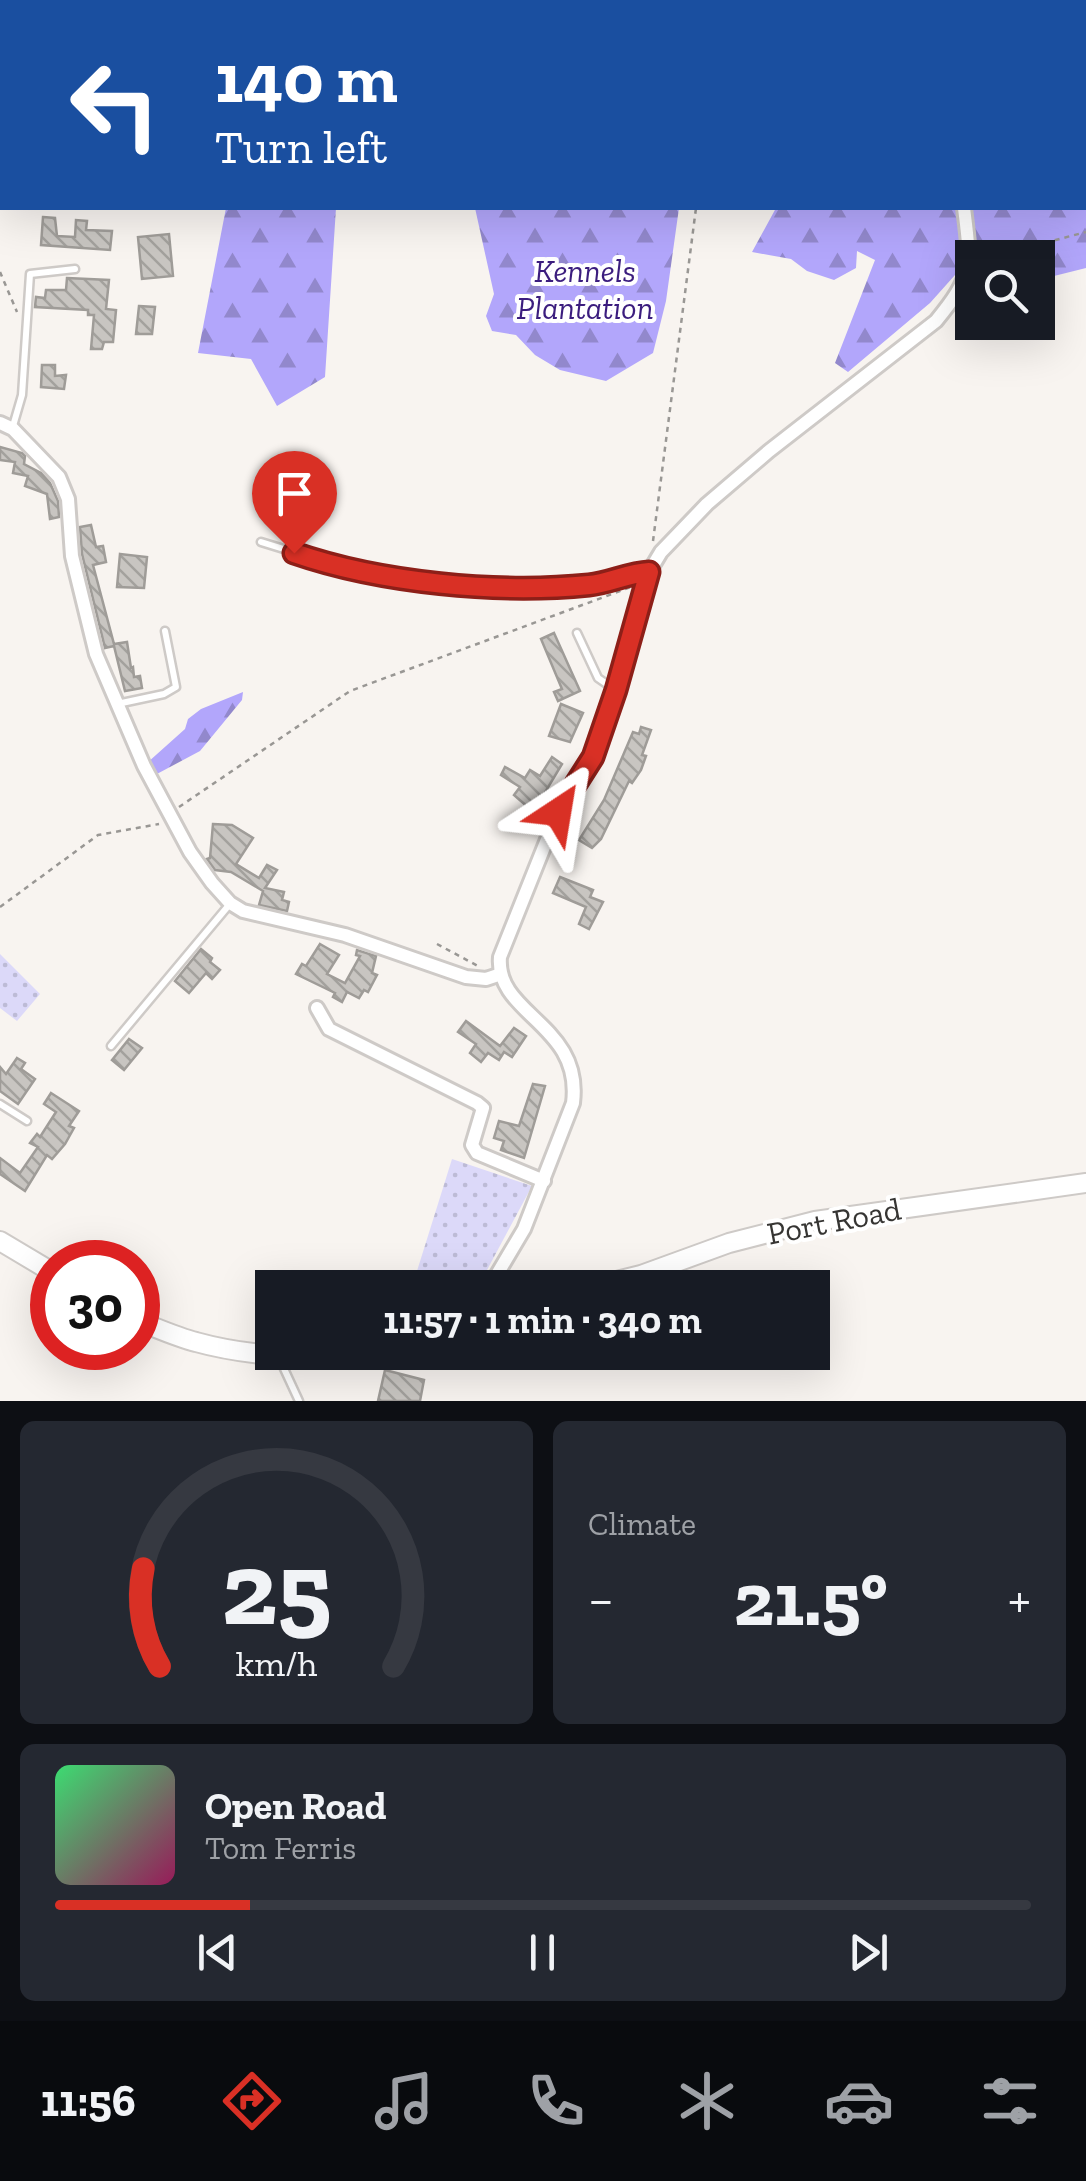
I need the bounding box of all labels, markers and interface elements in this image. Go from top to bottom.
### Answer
text: 140 m [215,36,398,120]
icon: left [50,40,180,170]
text: Turn left [215,121,387,175]
map controls [955,240,1055,340]
button: search [955,240,1055,340]
park label: Kennels Plantation [517,252,653,327]
pin [252,451,337,554]
icon: arrive [267,466,322,521]
position arrow [506,760,610,864]
street label: Port Road [764,1189,905,1253]
speed limit sign: 30 [30,1240,160,1370]
text: 11:57 · 1 min · 340 m [383,1297,702,1343]
text: Climate [588,1505,696,1543]
text: 25 [221,1526,332,1651]
text: 21.5° [734,1554,888,1644]
text: − [588,1566,614,1632]
text: + [1008,1566,1031,1632]
text: km/h [236,1642,317,1685]
text: Open Road [205,1783,387,1829]
text: Tom Ferris [205,1829,356,1867]
icon: previous [190,1925,245,1980]
icon: pause [515,1925,570,1980]
icon: next [841,1925,896,1980]
icon: directions [217,2066,287,2136]
icon: music [369,2066,439,2136]
icon: phone [521,2066,591,2136]
icon: climate [672,2066,742,2136]
icon: car [824,2066,894,2136]
icon: filters [975,2066,1045,2136]
text: 11:56 [41,2074,136,2128]

